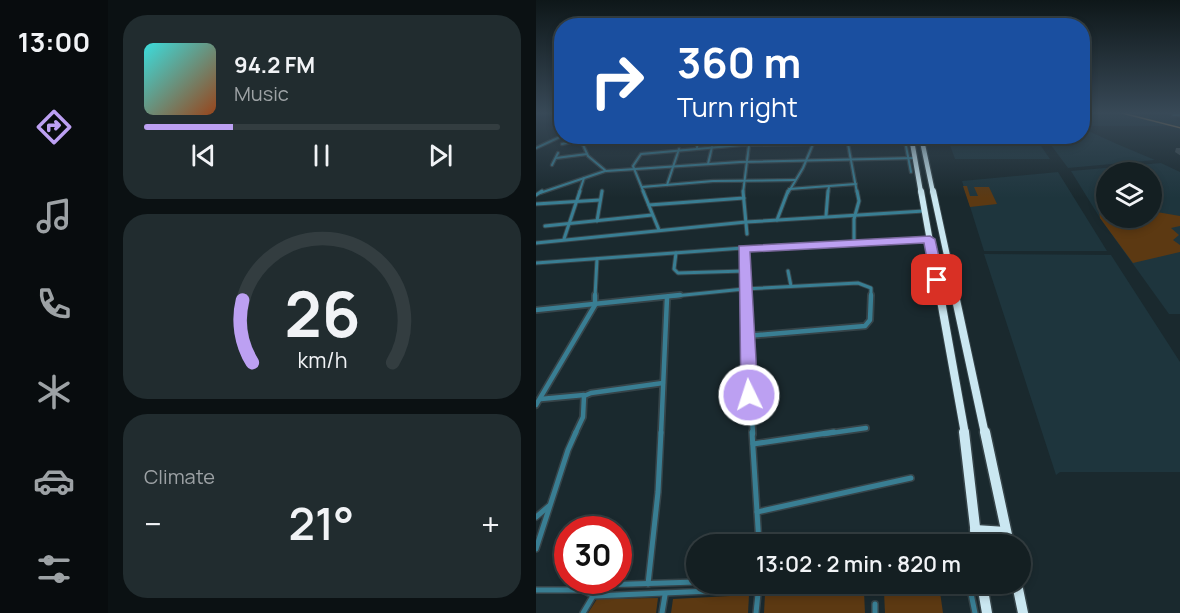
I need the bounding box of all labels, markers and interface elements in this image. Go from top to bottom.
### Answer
text: 13:00 [18,23,90,60]
text: 360 m [677,33,801,91]
icon: right [578,42,656,120]
text: 94.2 FM [234,50,315,80]
text: Music [234,80,289,107]
text: Turn right [677,88,798,125]
icon: directions [33,106,75,148]
icon: previous [187,139,220,172]
icon: pause [305,139,338,172]
icon: next [424,139,457,172]
map controls [1096,162,1162,228]
button: layers [1096,162,1162,228]
icon: music [33,195,75,237]
pin [911,254,962,305]
icon: arrive [920,263,953,296]
text: 26 [284,271,360,357]
icon: phone [33,283,75,325]
text: km/h [297,346,347,375]
position arrow [717,363,781,427]
icon: climate [33,371,75,413]
icon: car [33,460,75,502]
text: Climate [144,463,215,490]
text: 21° [289,492,354,554]
text: − [144,501,162,546]
text: + [481,501,500,546]
speed limit sign: 30 [554,516,632,594]
icon: filters [33,548,75,590]
text: 13:02 · 2 min · 820 m [756,549,961,579]

